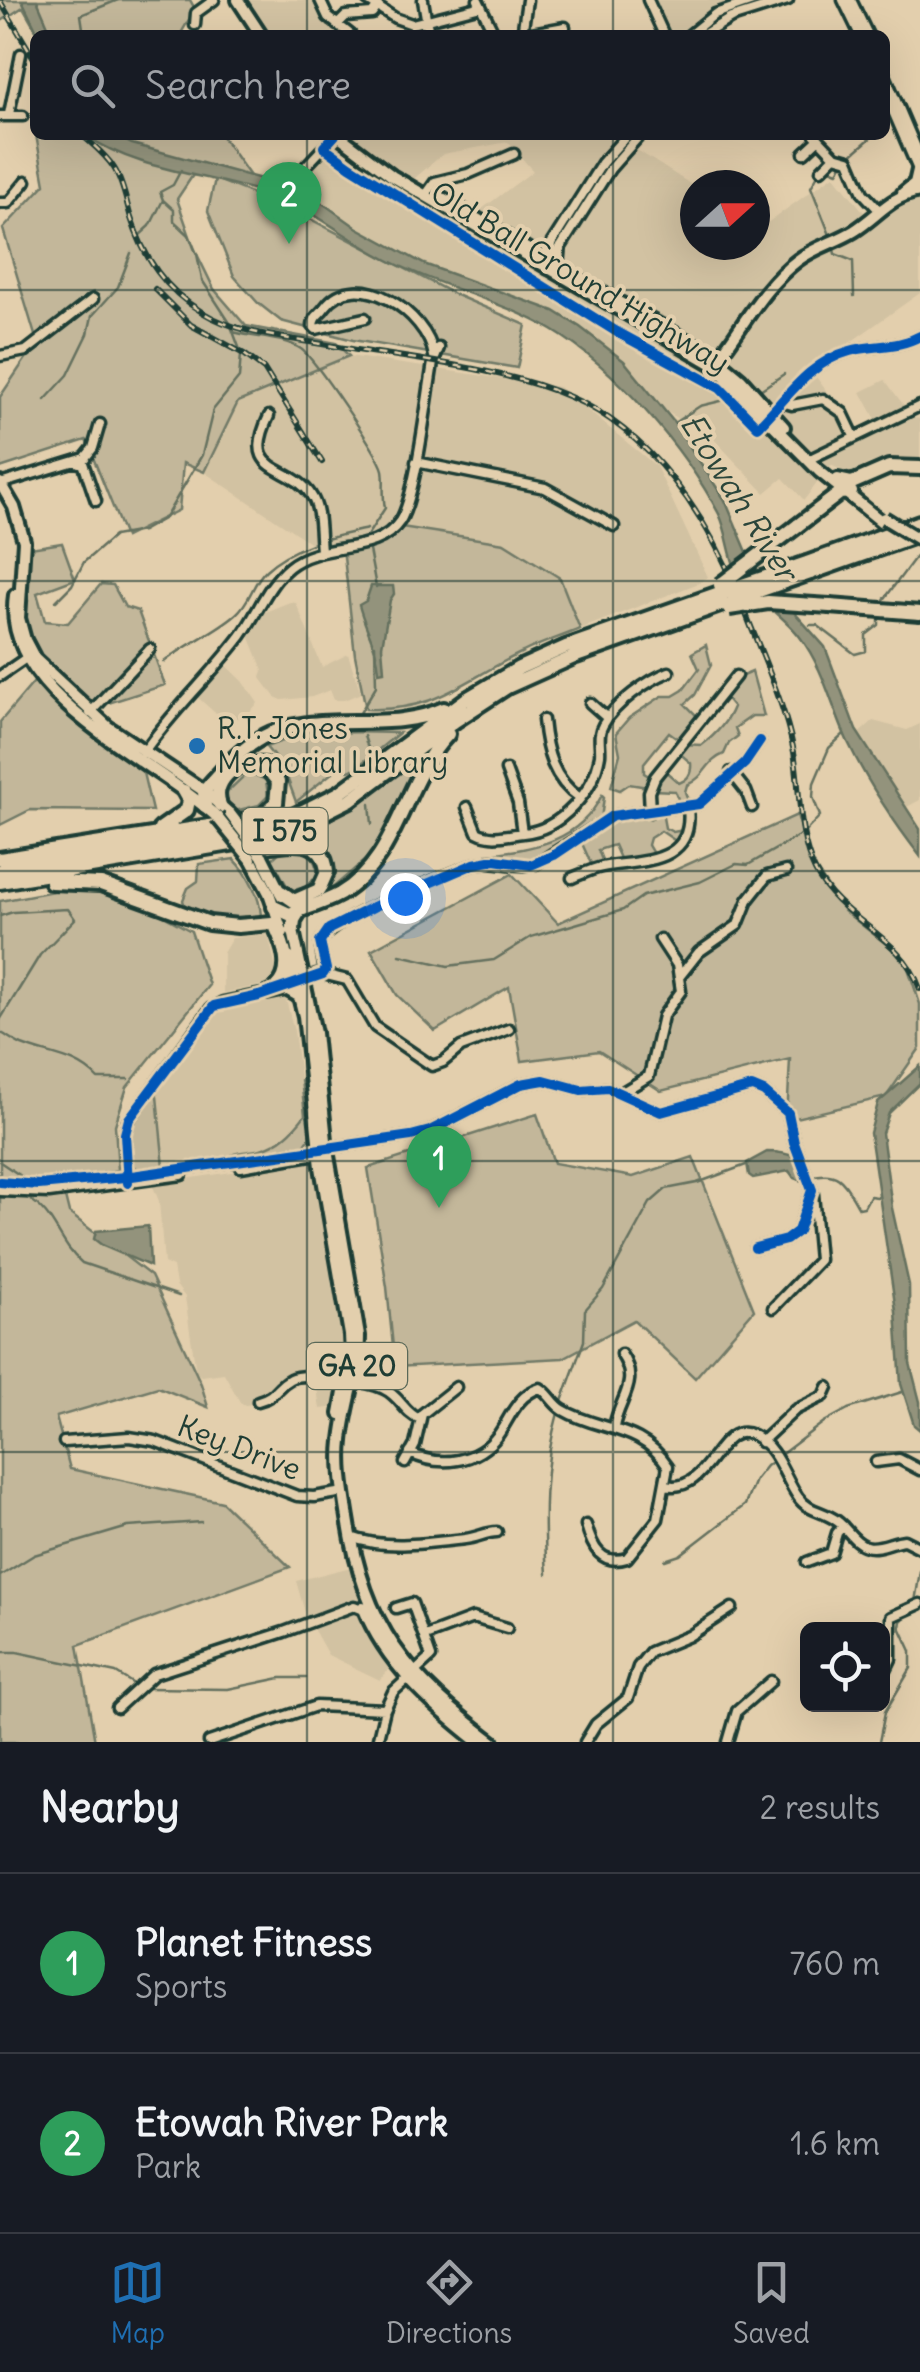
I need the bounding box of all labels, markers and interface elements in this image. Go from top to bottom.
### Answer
search box [30,30,890,140]
icon: search [65,58,120,113]
text: Search here [145,62,351,109]
pin: 2 [256,162,322,244]
north arrow [680,170,770,260]
street label: Old Ball Ground Highway [424,173,737,381]
water label: Etowah River [672,405,809,592]
place label: R.T. Jones Memorial Library [217,709,448,781]
marker: R.T. Jones Memorial Library [186,735,208,757]
road number: I 575 [242,808,328,854]
your location [380,873,431,924]
pin: 1 [406,1126,472,1208]
road number: GA 20 [307,1343,407,1389]
street label: Key Drive [172,1406,306,1488]
map controls [800,1622,890,1712]
button: locate [800,1622,890,1712]
text: Nearby [40,1781,179,1833]
text: 2 results [760,1787,880,1828]
text: Planet Fitness [135,1919,372,1966]
text: 1 [66,1943,79,1984]
text: 760 m [790,1943,880,1984]
text: Sports [135,1966,227,2007]
text: Etowah River Park [135,2099,448,2146]
text: 2 [64,2123,81,2164]
text: 1.6 km [790,2123,880,2164]
text: Park [135,2146,201,2187]
tab: Map [110,2255,165,2351]
tab: Directions [386,2255,512,2351]
tab: Saved [733,2255,810,2351]

